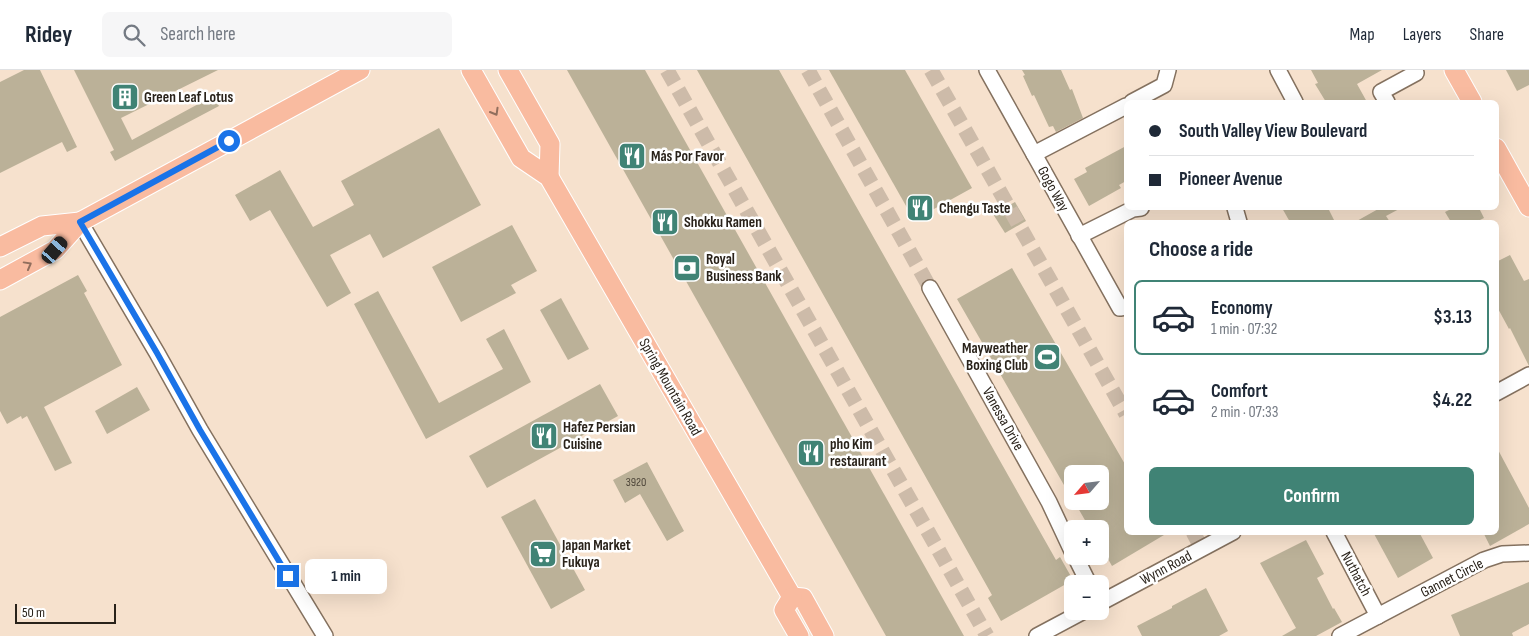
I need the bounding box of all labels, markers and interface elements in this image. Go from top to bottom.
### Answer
search box [102,12,452,57]
text: Ridey [25,20,72,49]
icon: search [120,21,148,49]
text: Search here [160,23,236,46]
text: Map [1350,24,1375,45]
text: Layers [1403,24,1442,45]
text: Share [1470,24,1504,45]
building icon: Green Leaf Lotus [110,82,140,112]
place label: Green Leaf Lotus [144,88,233,107]
one-way arrow [489,107,499,116]
text: South Valley View Boulevard [1179,120,1367,143]
route start [218,130,240,152]
restaurant icon: Más Por Favor [617,141,647,171]
place label: Más Por Favor [651,147,724,166]
street label: Gogo Way [1033,163,1073,215]
text: Pioneer Avenue [1179,168,1283,191]
restaurant icon: Chengu Taste [905,193,935,223]
place label: Chengu Taste [939,199,1010,218]
restaurant icon: Shokku Ramen [650,207,680,237]
place label: Shokku Ramen [684,213,762,232]
car [39,234,70,266]
text: Choose a ride [1149,236,1253,263]
place label: Royal Business Bank [706,250,782,286]
bank icon: Royal Business Bank [672,253,702,283]
one-way arrow [22,262,31,272]
icon: car [1151,295,1196,340]
text: Economy [1211,297,1273,320]
text: $3.13 [1433,306,1472,329]
text: 1 min · 07:32 [1211,320,1277,339]
street label: Spring Mountain Road [634,335,706,439]
place label: Mayweather Boxing Club [962,339,1028,375]
sports icon: Mayweather Boxing Club [1032,342,1062,372]
icon: car [1151,378,1196,423]
text: Comfort [1211,380,1268,403]
street label: Vanessa Drive [978,384,1028,454]
text: $4.22 [1432,389,1472,412]
text: 2 min · 07:33 [1211,403,1278,422]
place label: Hafez Persian Cuisine [563,418,635,454]
restaurant icon: Hafez Persian Cuisine [529,421,559,451]
place label: pho Kim restaurant [830,435,887,471]
restaurant icon: pho Kim restaurant [796,438,826,468]
north arrow [1064,465,1109,510]
map controls [1064,465,1109,620]
button: Confirm [1149,467,1474,525]
house number: 3920 [626,475,646,490]
button: + [1064,520,1109,565]
place label: Japan Market Fukuya [561,536,631,572]
supermarket icon: Japan Market Fukuya [528,539,558,569]
street label: Wynn Road [1137,547,1195,589]
street label: Nuthatch [1336,549,1376,599]
street label: Gannet Circle [1417,554,1487,602]
callout: 1 min [306,558,388,594]
route end [277,565,299,587]
text: 1 min [331,567,361,586]
button: − [1064,575,1109,620]
scale bar [15,601,116,624]
text: 50 m [22,604,45,621]

